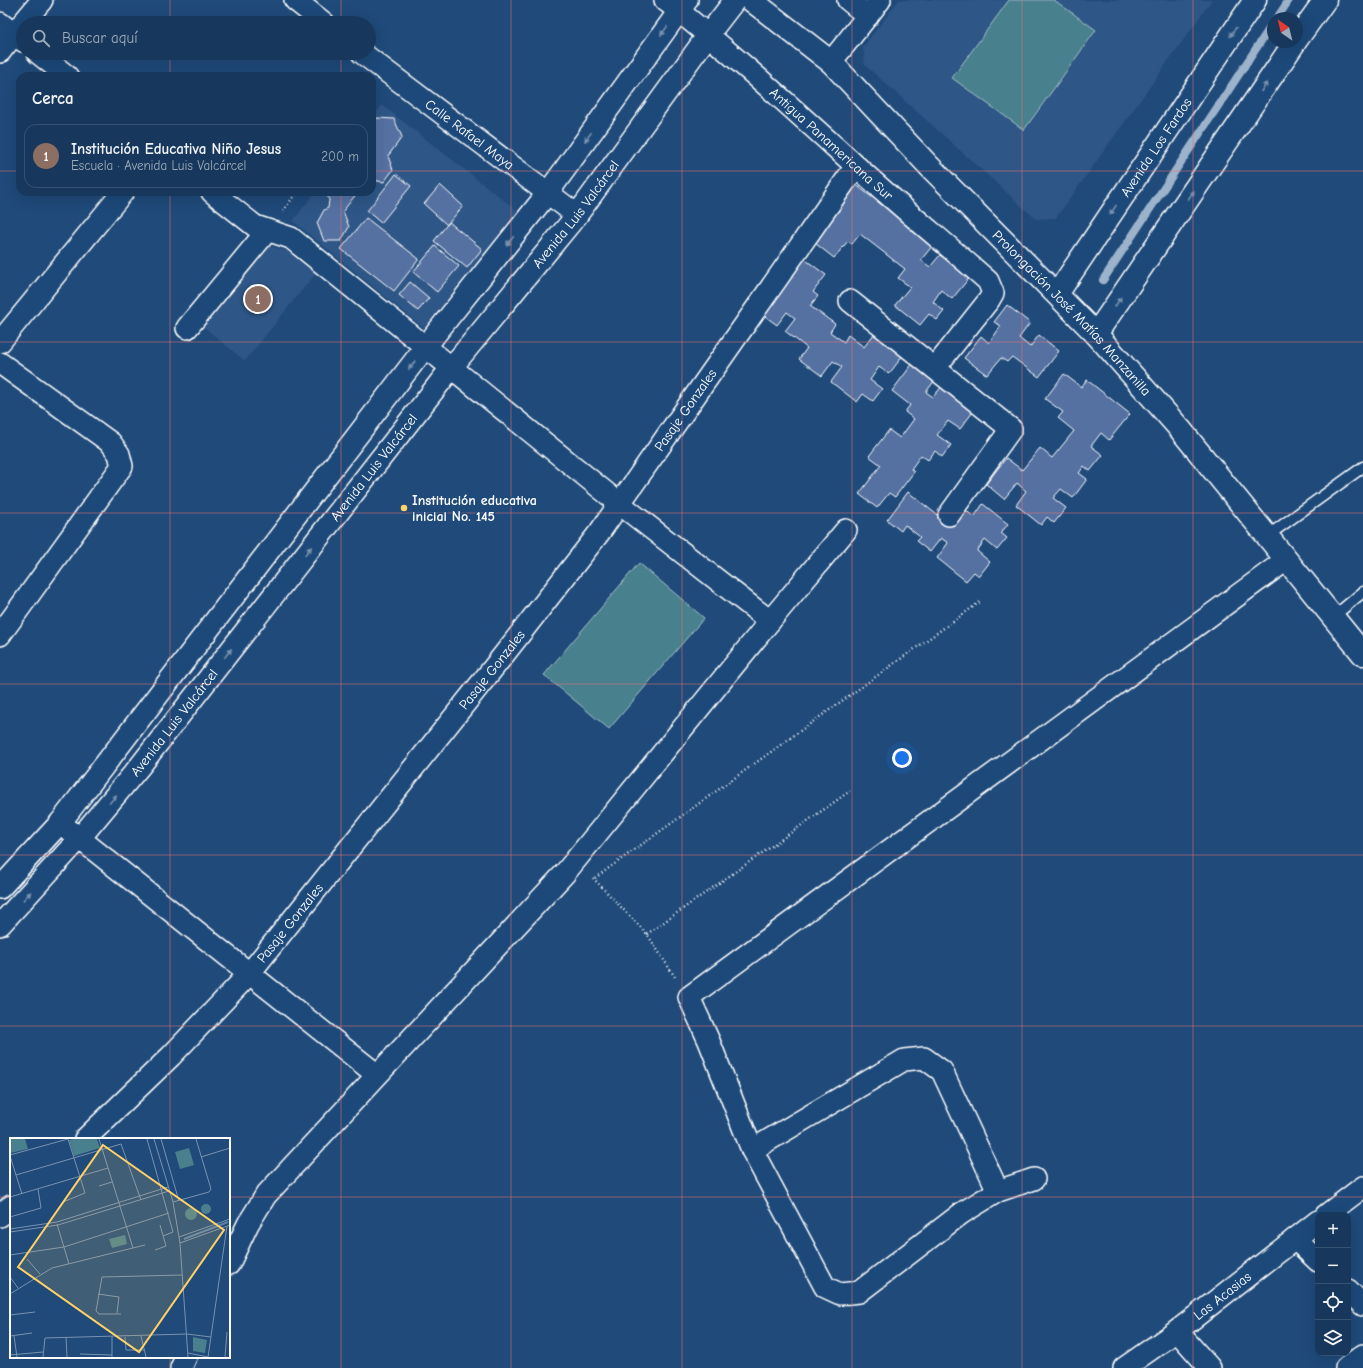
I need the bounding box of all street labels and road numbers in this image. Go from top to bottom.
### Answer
street label: Antigua Panamericana Sur [766,84,897,204]
street label: Avenida Los Fardos [1116,94,1195,200]
street label: Calle Rafael Maya [422,95,518,173]
street label: Avenida Luis Valcárcel [528,157,623,271]
street label: Prolongación José Matías Manzanilla [989,226,1155,399]
street label: Pasaje Gonzales [651,365,720,454]
street label: Avenida Luis Valcárcel [326,410,421,524]
street label: Pasaje Gonzales [455,626,529,713]
street label: Avenida Luis Valcárcel [127,665,221,780]
street label: Pasaje Gonzales [253,880,327,966]
street label: Las Acasias [1190,1268,1255,1324]

